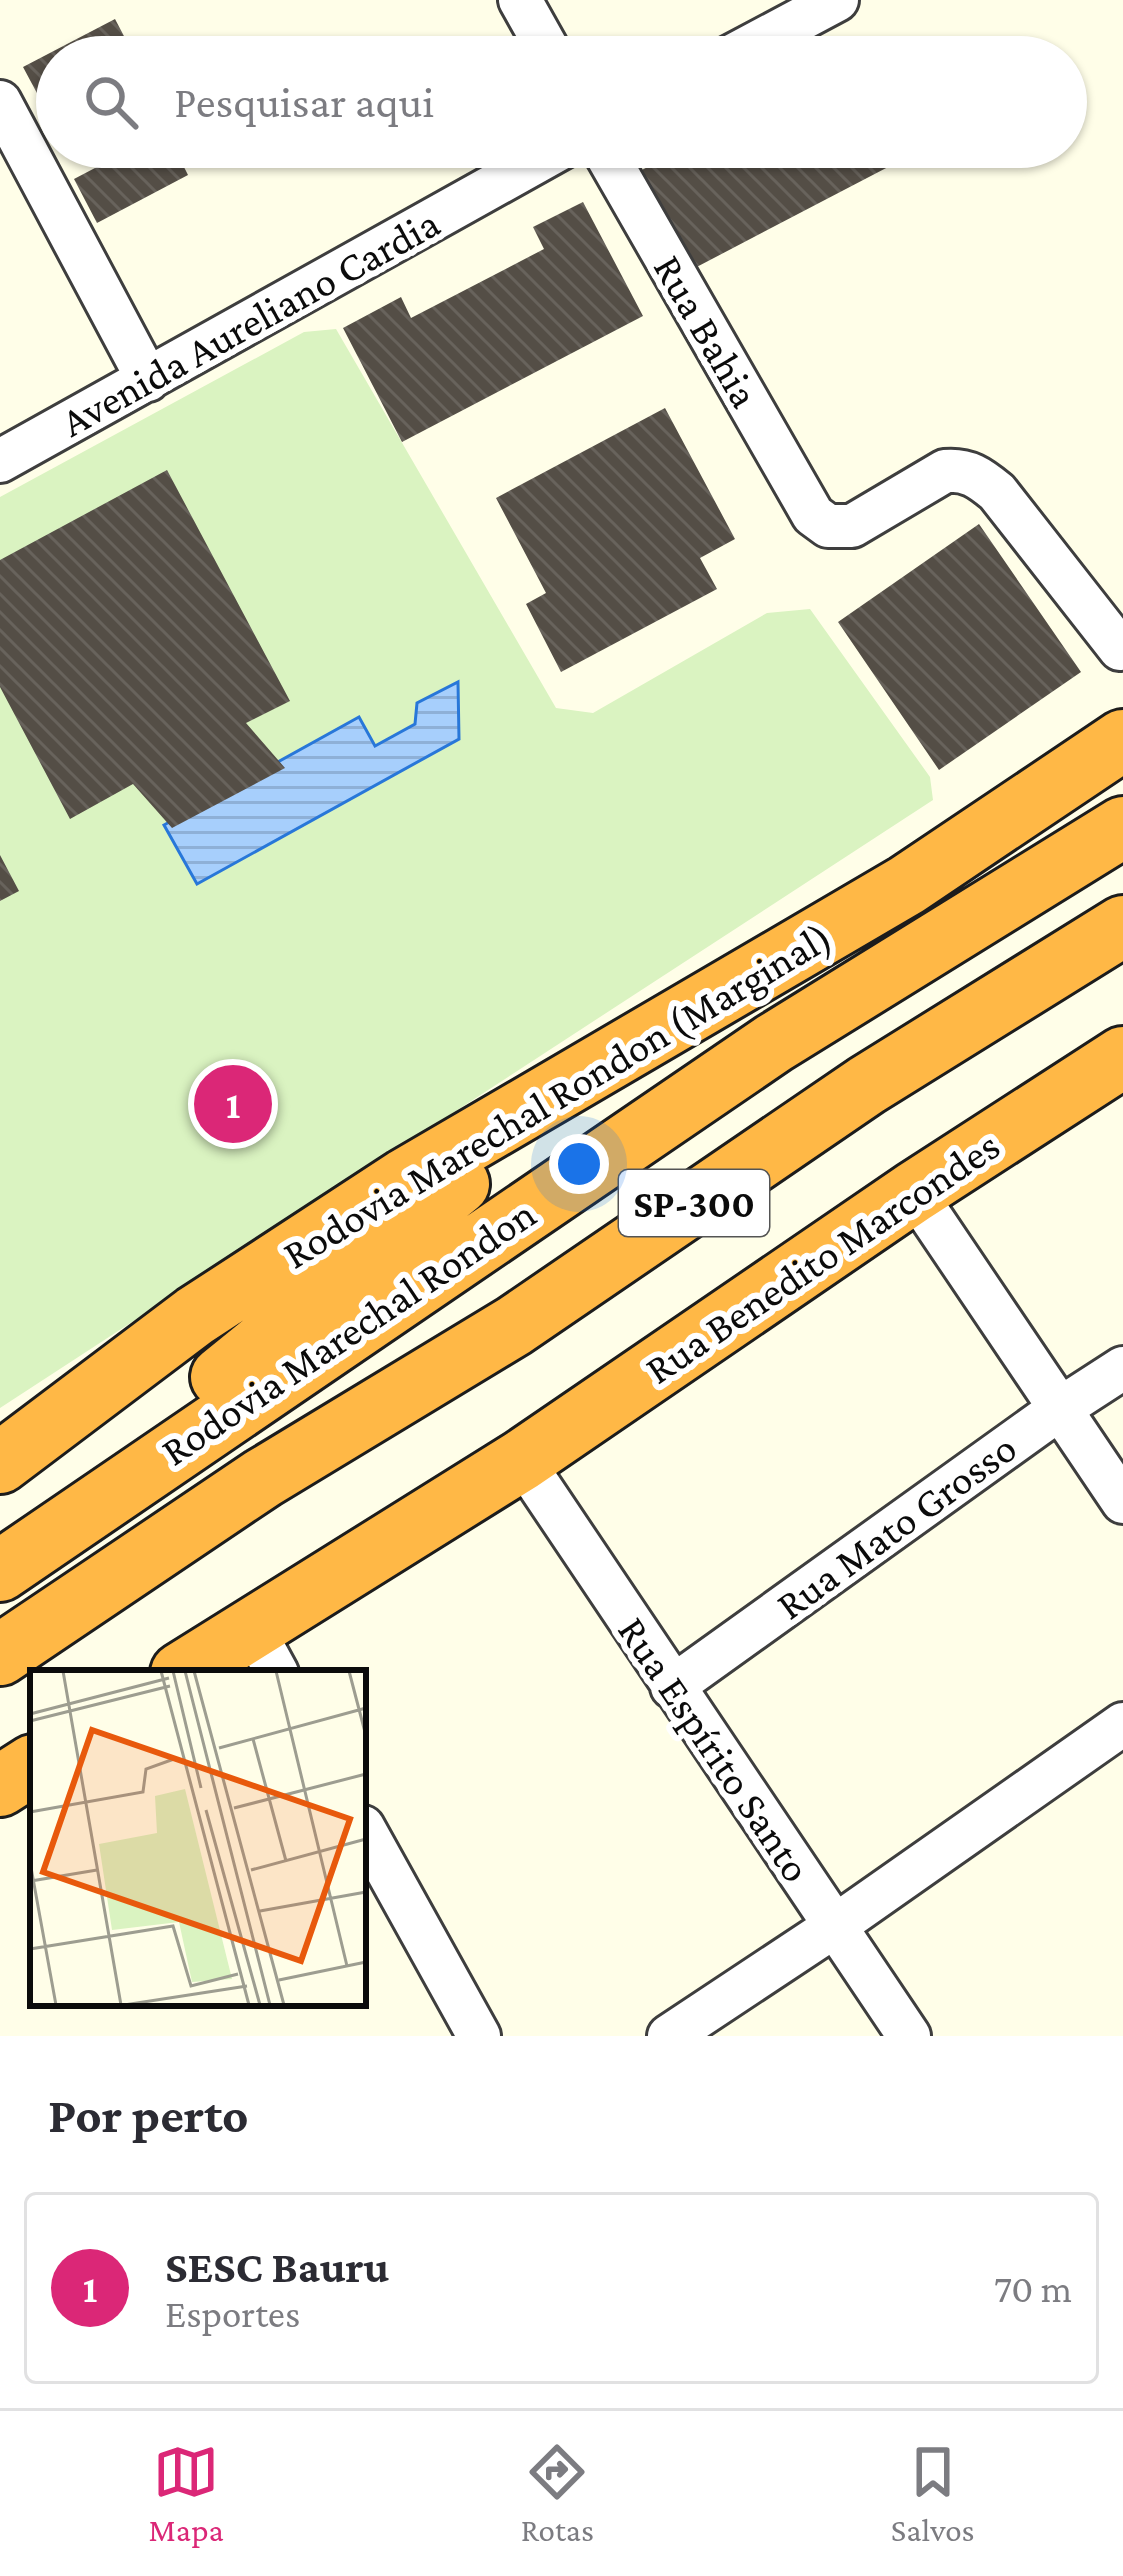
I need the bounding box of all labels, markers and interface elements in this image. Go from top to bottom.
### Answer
search box [36,36,1087,168]
icon: search [78,69,144,135]
text: Pesquisar aqui [174,77,434,127]
street label: Avenida Aureliano Cardia [53,198,447,446]
street label: Rua Bahia [645,247,769,415]
street label: Rodovia Marechal Rondon (Marginal) [274,912,840,1279]
pin: 1 [194,1059,272,1149]
street label: Rua Benedito Marcondes [636,1121,1008,1393]
your location [549,1134,609,1194]
road number: SP-300 [619,1170,769,1236]
street label: Rodovia Marechal Rondon [152,1189,544,1475]
street label: Rua Mato Grosso [767,1423,1025,1629]
street label: Rua Espírito Santo [609,1608,821,1890]
inset map [30,1670,366,2006]
text: Por perto [48,2086,249,2143]
text: SESC Bauru [165,2242,389,2292]
text: 1 [83,2267,97,2310]
text: 70 m [994,2267,1072,2310]
text: Esportes [165,2292,300,2335]
tab: Mapa [148,2439,224,2548]
tab: Rotas [521,2439,594,2548]
tab: Salvos [891,2439,975,2548]

